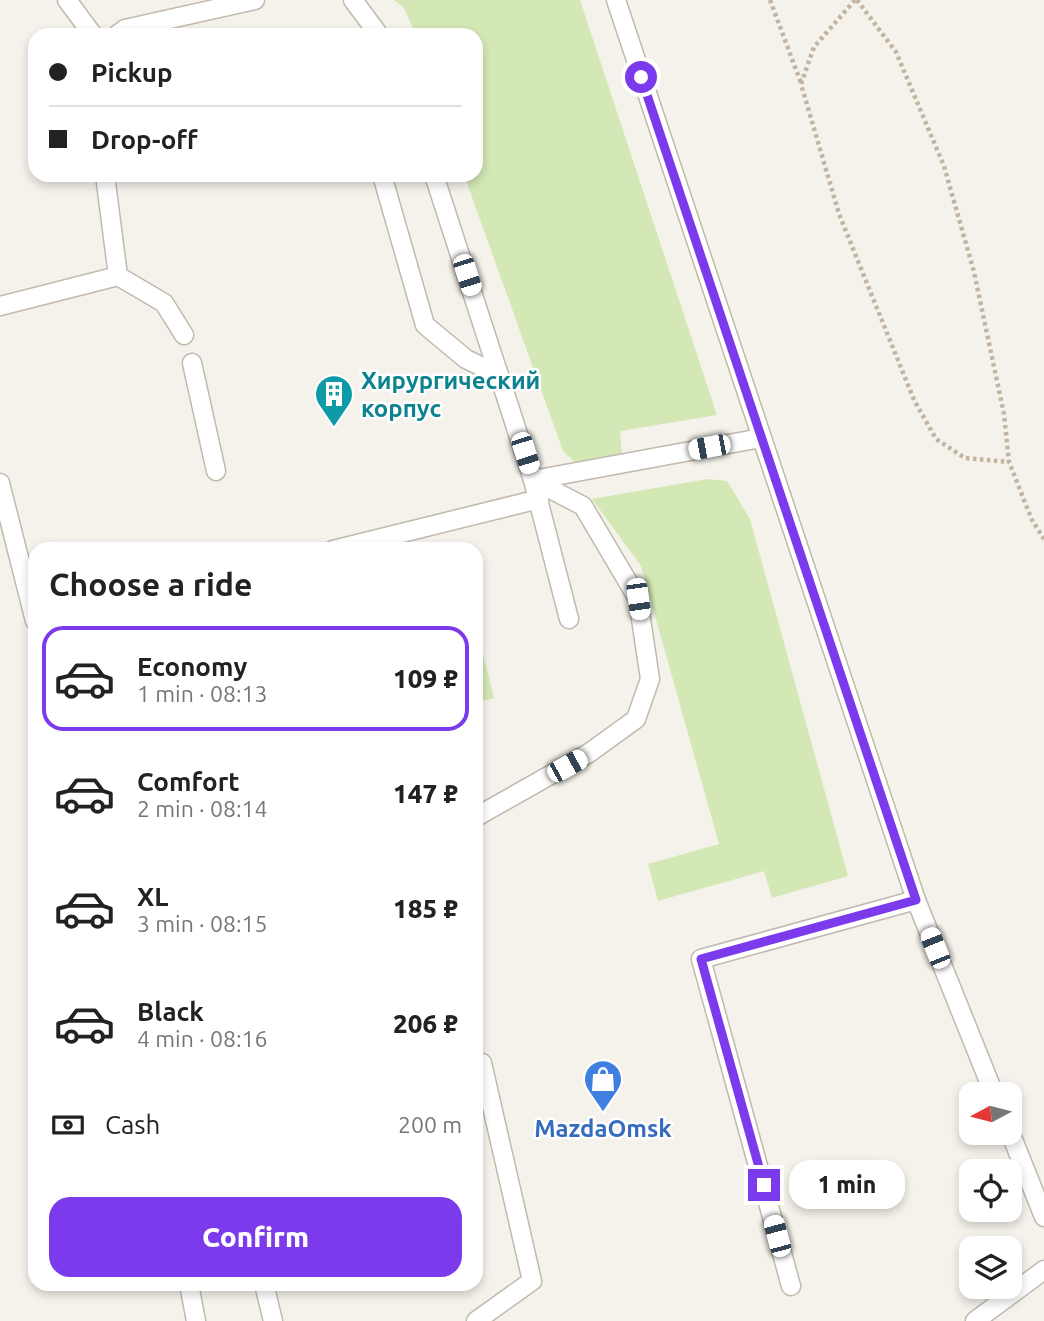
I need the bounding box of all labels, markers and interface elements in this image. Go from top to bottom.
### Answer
text: Pickup [91,58,173,87]
route start [625,61,657,93]
text: Drop-off [91,125,198,154]
car [451,252,484,298]
place label: Хирургический корпус [361,367,540,422]
building icon: Хирургический корпус [313,373,355,428]
car [509,430,542,476]
car [687,433,732,461]
text: Choose a ride [49,566,252,602]
car [625,577,652,621]
icon: car [53,647,116,710]
text: Economy [137,652,247,681]
text: 109 ₽ [393,664,458,693]
text: 1 min · 08:13 [137,681,268,706]
car [544,747,591,785]
icon: car [53,762,116,825]
text: Comfort [137,767,240,796]
text: 147 ₽ [393,779,458,808]
text: 2 min · 08:14 [137,796,268,821]
icon: car [53,877,116,940]
text: XL [137,882,168,911]
text: 185 ₽ [393,894,458,923]
text: 3 min · 08:15 [137,911,268,936]
car [918,925,953,971]
icon: car [53,992,116,1055]
text: Black [137,997,204,1026]
text: 206 ₽ [393,1009,458,1038]
text: 4 min · 08:16 [137,1026,268,1051]
shop icon: MazdaOmsk [582,1058,624,1113]
north arrow [959,1082,1022,1144]
map controls [959,1082,1022,1299]
icon: cash [49,1106,87,1144]
text: Cash [105,1110,160,1139]
text: 200 m [398,1112,462,1137]
place label: MazdaOmsk [534,1115,672,1142]
button: locate [959,1159,1022,1222]
callout: 1 min [788,1160,904,1210]
route end [748,1169,780,1201]
text: 1 min [818,1172,876,1197]
button: Confirm [49,1197,462,1277]
car [762,1213,793,1259]
button: layers [959,1236,1022,1299]

